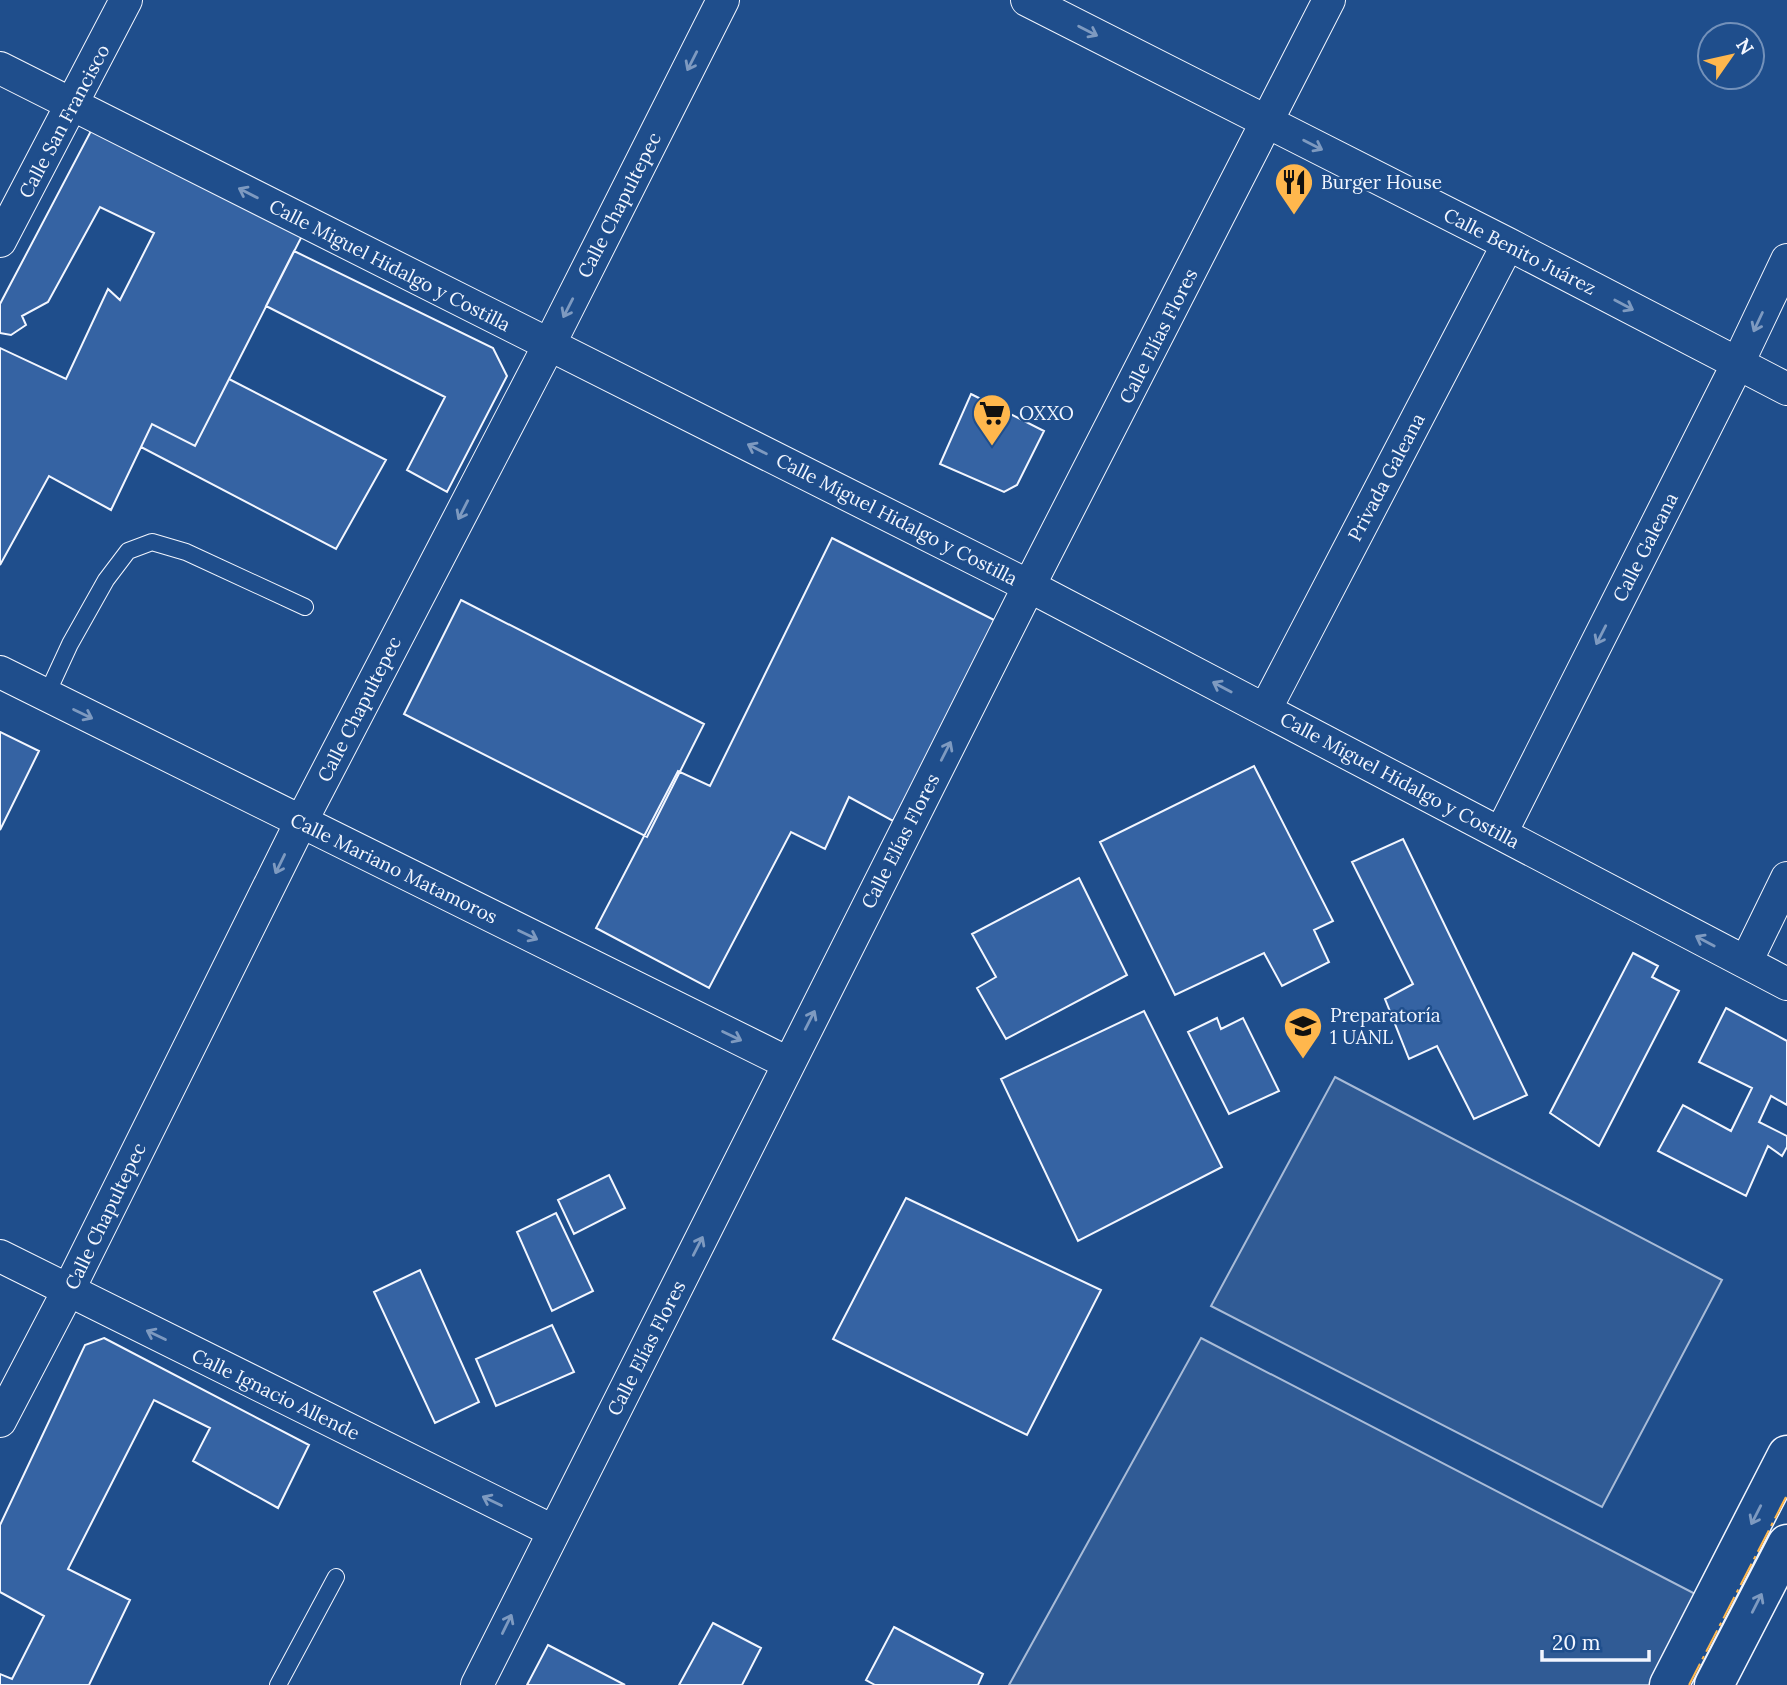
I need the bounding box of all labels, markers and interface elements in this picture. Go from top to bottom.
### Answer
north arrow [1696,21,1766,91]
one-way arrow [1077,24,1098,38]
text: N [1731,34,1759,60]
street label: Calle San Francisco [13,40,115,202]
one-way arrow [685,50,699,71]
street label: Calle Chapultepec [572,128,666,282]
one-way arrow [1302,138,1323,152]
restaurant icon: Burger House [1273,161,1315,216]
place label: Burger House [1321,170,1442,194]
one-way arrow [238,185,259,199]
street label: Calle Miguel Hidalgo y Costilla [265,194,515,337]
street label: Calle Benito Juárez [1440,202,1600,300]
street label: Calle Elías Flores [1114,264,1202,408]
one-way arrow [560,297,574,318]
one-way arrow [1613,299,1634,312]
one-way arrow [1750,311,1763,332]
supermarket icon: OXXO [971,392,1013,447]
place label: OXXO [1019,401,1074,425]
street label: Privada Galeana [1342,409,1430,545]
one-way arrow [747,442,768,456]
street label: Calle Miguel Hidalgo y Costilla [772,448,1022,591]
street label: Calle Galeana [1607,488,1683,606]
one-way arrow [456,499,470,520]
one-way arrow [1594,624,1608,644]
street label: Calle Chapultepec [312,632,406,786]
one-way arrow [1212,680,1232,694]
one-way arrow [72,707,93,721]
street label: Calle Miguel Hidalgo y Costilla [1276,707,1524,854]
one-way arrow [939,741,953,762]
street label: Calle Elías Flores [856,769,944,913]
street label: Calle Mariano Matamoros [287,807,502,929]
one-way arrow [272,853,286,874]
one-way arrow [517,928,538,942]
one-way arrow [1695,933,1716,947]
place label: Preparatoría 1 UANL [1330,1003,1441,1049]
school or university icon: Preparatoría 1 UANL [1282,1005,1324,1060]
one-way arrow [803,1010,817,1031]
one-way arrow [721,1029,742,1043]
street label: Calle Chapultepec [59,1139,151,1293]
one-way arrow [691,1236,705,1256]
street label: Calle Elías Flores [602,1276,690,1420]
one-way arrow [147,1327,167,1341]
street label: Calle Ignacio Allende [188,1343,364,1445]
one-way arrow [482,1493,503,1507]
one-way arrow [1748,1504,1762,1525]
one-way arrow [1750,1593,1764,1614]
one-way arrow [501,1614,515,1635]
scale bar [1542,1618,1649,1662]
text: 20 m [1552,1629,1601,1656]

